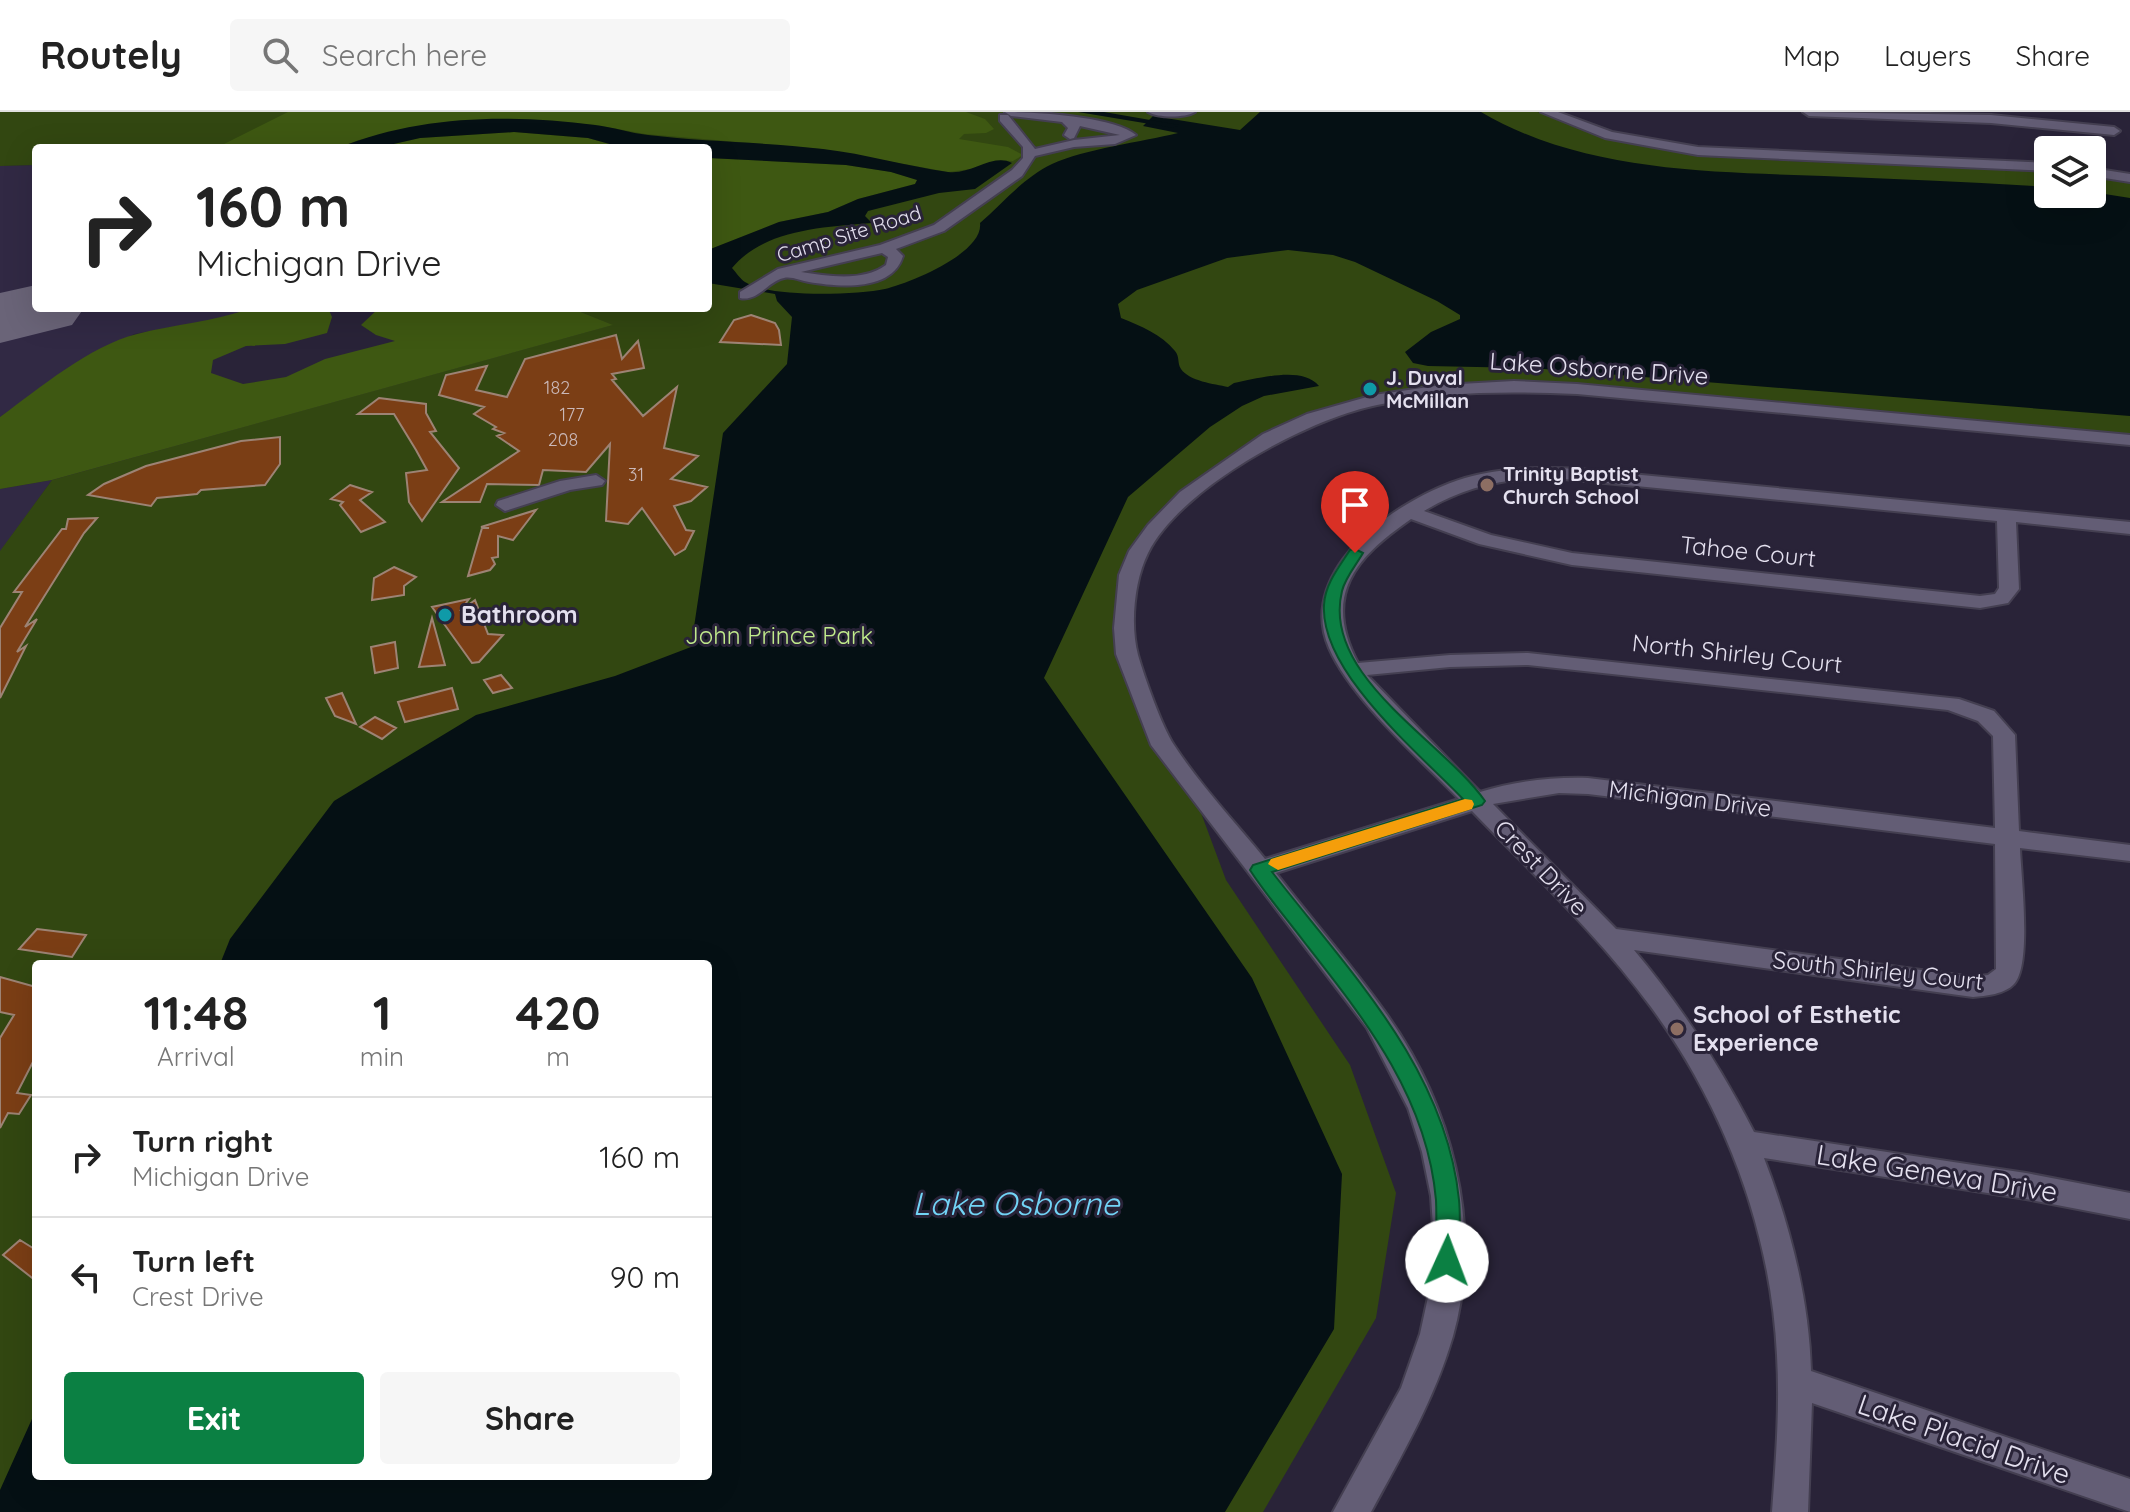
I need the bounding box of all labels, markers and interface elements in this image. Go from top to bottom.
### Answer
search box [230,19,790,91]
text: Routely [40,31,182,79]
icon: search [258,33,302,77]
text: Search here [322,36,487,74]
text: Map [1783,38,1840,73]
text: Layers [1884,38,1971,73]
text: Share [2015,38,2090,73]
map controls [2034,136,2106,208]
button: layers [2034,136,2106,208]
text: 160 m [196,171,350,241]
icon: right [64,176,168,280]
street label: Camp Site Road [774,200,924,267]
text: Michigan Drive [196,240,442,285]
street label: Lake Osborne Drive [1489,345,1710,391]
place label: J. Duval McMillan [1386,365,1469,413]
house number: 182 [544,376,570,399]
marker: J. Duval McMillan [1361,380,1379,398]
house number: 177 [559,403,585,426]
house number: 208 [548,428,578,451]
place label: Trinity Baptist Church School [1503,461,1639,509]
house number: 31 [628,463,644,486]
pin [1321,471,1389,553]
marker: Trinity Baptist Church School [1478,476,1496,494]
icon: arrive [1333,483,1377,527]
street label: Tahoe Court [1679,529,1817,573]
place label: Bathroom [461,599,578,629]
marker: Bathroom [436,606,454,624]
park label: John Prince Park [685,620,873,650]
street label: North Shirley Court [1631,627,1844,679]
street label: Michigan Drive [1607,773,1773,823]
street label: Crest Drive [1489,813,1595,921]
street label: South Shirley Court [1771,944,1985,996]
text: 11:48 [143,982,248,1042]
text: 1 [373,982,391,1042]
text: 420 [516,982,601,1042]
place label: School of Esthetic Experience [1693,999,1901,1057]
marker: School of Esthetic Experience [1668,1020,1686,1038]
text: Arrival [157,1040,235,1073]
text: min [360,1040,404,1073]
text: m [546,1040,570,1073]
text: Turn right [132,1122,273,1160]
icon: right [64,1135,108,1179]
street label: Lake Geneva Drive [1814,1136,2060,1209]
text: 160 m [599,1138,680,1176]
text: Michigan Drive [132,1160,309,1193]
water label: Lake Osborne [913,1183,1121,1223]
position arrow [1405,1219,1489,1303]
text: Turn left [132,1242,255,1280]
icon: left [64,1255,108,1299]
text: 90 m [610,1258,680,1296]
text: Crest Drive [132,1280,264,1313]
button: Exit [64,1372,364,1464]
button: Share [380,1372,680,1464]
street label: Lake Placid Drive [1853,1386,2075,1491]

